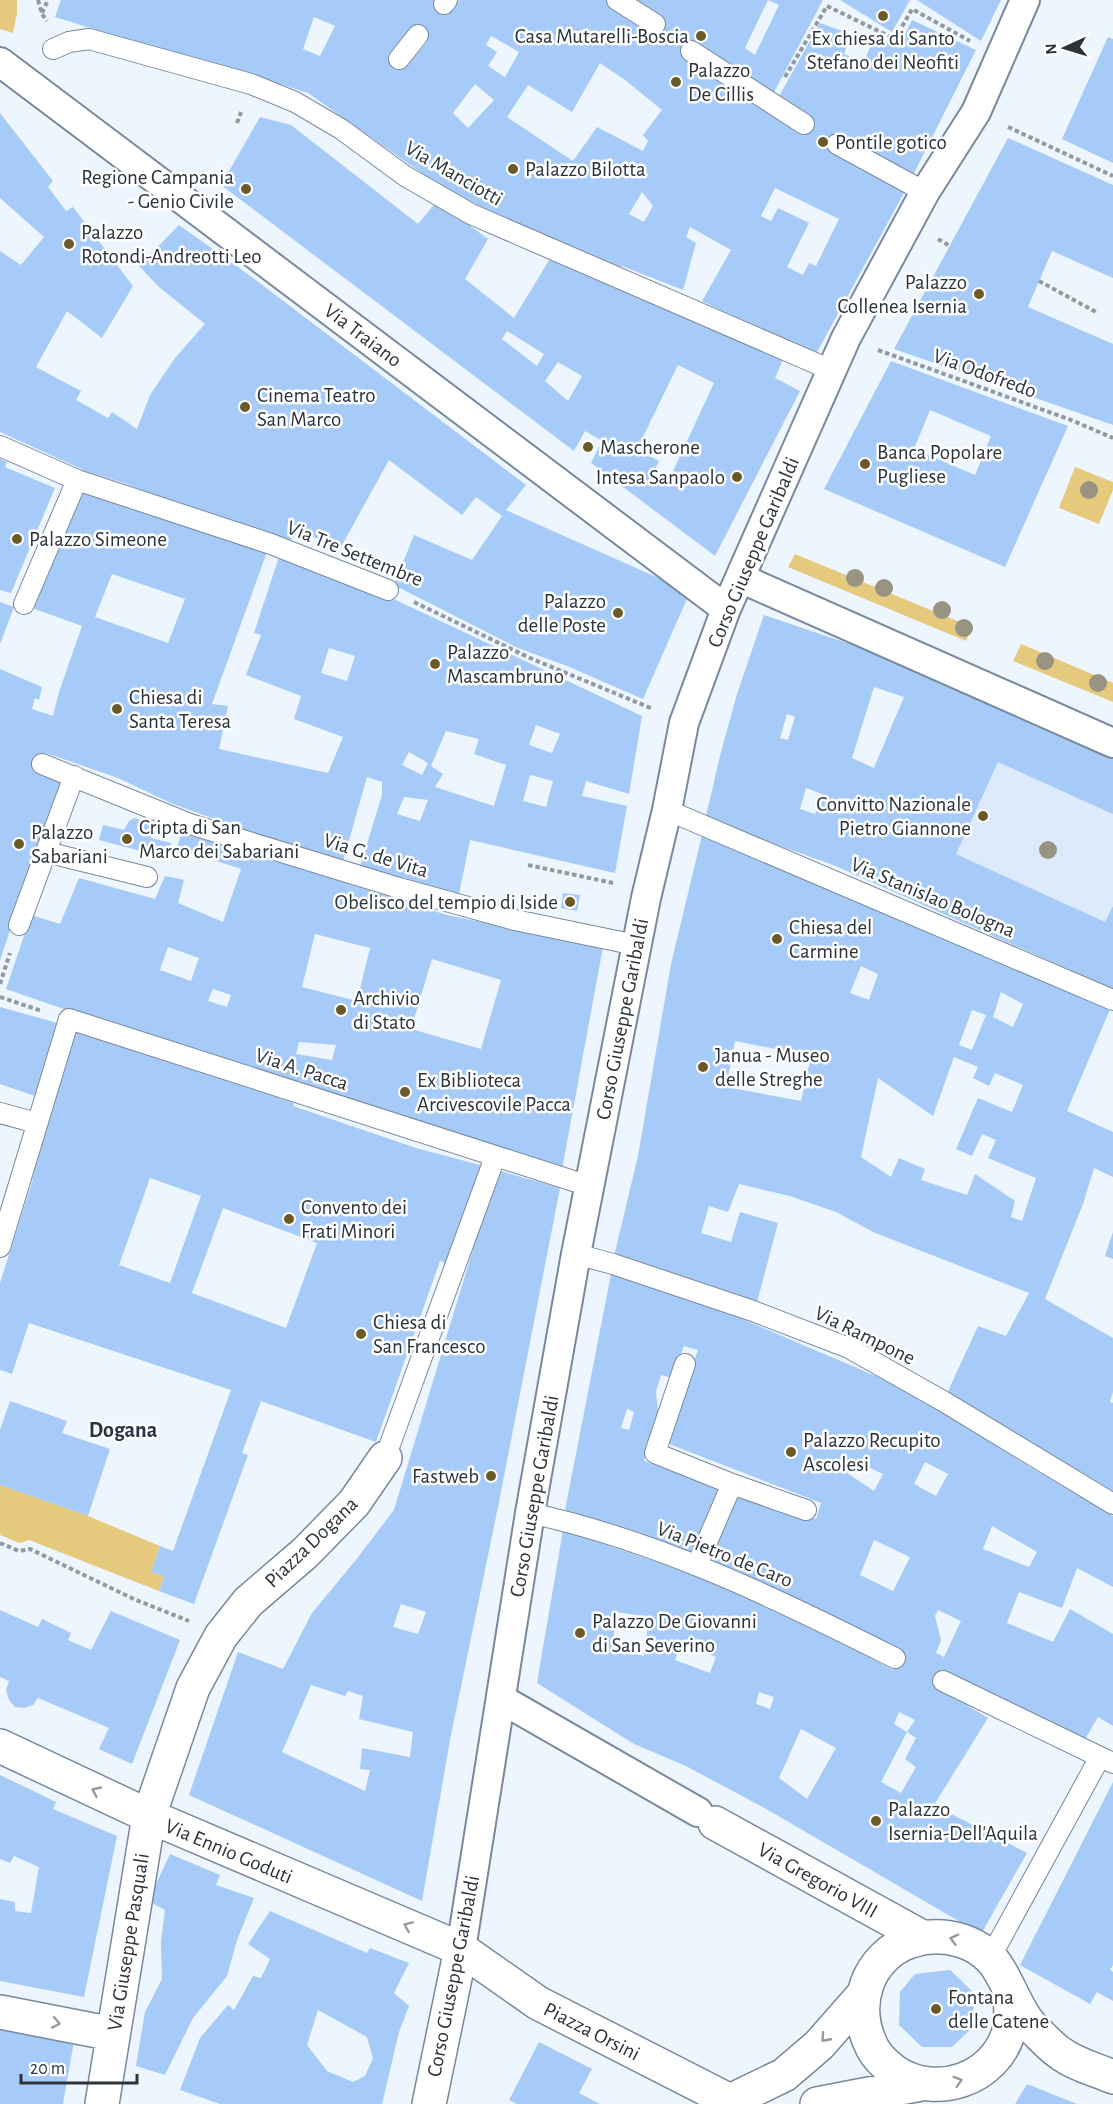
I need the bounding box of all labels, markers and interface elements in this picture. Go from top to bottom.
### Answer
marker: Ex chiesa di Santo Stefano dei Neofiti [876,9,890,23]
north arrow [1035,18,1095,78]
place label: Casa Mutarelli-Boscia [515,26,689,47]
place label: Ex chiesa di Santo Stefano dei Neofiti [807,28,959,73]
marker: Casa Mutarelli-Boscia [694,29,708,43]
text: N [1043,43,1059,55]
place label: Palazzo De Cillis [688,60,754,105]
marker: Palazzo De Cillis [669,75,683,89]
place label: Pontile gotico [835,132,947,153]
marker: Pontile gotico [816,135,830,149]
street label: Via Manciotti [401,137,506,210]
place label: Palazzo Bilotta [525,159,646,180]
marker: Palazzo Bilotta [506,162,520,176]
place label: Regione Campania - Genio Civile [81,167,234,212]
marker: Regione Campania - Genio Civile [239,182,253,196]
place label: Palazzo Rotondi-Andreotti Leo [81,222,262,267]
marker: Palazzo Rotondi-Andreotti Leo [62,237,76,251]
place label: Palazzo Collenea Isernia [837,272,967,317]
marker: Palazzo Collenea Isernia [972,287,986,301]
street label: Via Traiano [320,300,405,371]
street label: Via Odofredo [930,345,1039,402]
place label: Cinema Teatro San Marco [257,385,376,430]
marker: Cinema Teatro San Marco [238,400,252,414]
place label: Mascherone [600,437,700,458]
marker: Mascherone [581,440,595,454]
place label: Banca Popolare Pugliese [877,442,1002,487]
street label: Corso Giuseppe Garibaldi [704,454,803,651]
marker: Banca Popolare Pugliese [858,457,872,471]
place label: Intesa Sanpaolo [596,467,725,488]
marker: Intesa Sanpaolo [730,470,744,484]
street label: Via Tre Settembre [284,517,426,590]
place label: Palazzo Simeone [29,529,167,550]
marker: Palazzo Simeone [10,532,24,546]
place label: Palazzo delle Poste [518,591,606,636]
marker: Palazzo delle Poste [611,606,625,620]
place label: Palazzo Mascambruno [447,642,564,687]
marker: Palazzo Mascambruno [428,657,442,671]
place label: Chiesa di Santa Teresa [129,687,231,732]
marker: Chiesa di Santa Teresa [110,702,124,716]
place label: Convitto Nazionale Pietro Giannone [816,794,971,839]
marker: Convitto Nazionale Pietro Giannone [976,809,990,823]
place label: Cripta di San Marco dei Sabariani [139,817,299,862]
place label: Palazzo Sabariani [31,822,108,867]
street label: Via G. de Vita [321,830,431,881]
marker: Cripta di San Marco dei Sabariani [120,832,134,846]
marker: Palazzo Sabariani [12,837,26,851]
street label: Via Stanislao Bologna [848,853,1018,942]
place label: Obelisco del tempio di Iside [335,892,558,913]
marker: Obelisco del tempio di Iside [563,895,577,909]
street label: Corso Giuseppe Garibaldi [593,917,652,1122]
place label: Chiesa del Carmine [789,917,872,962]
marker: Chiesa del Carmine [770,932,784,946]
place label: Archivio di Stato [353,988,420,1033]
marker: Archivio di Stato [334,1003,348,1017]
street label: Via A. Pacca [253,1045,351,1094]
place label: Janua - Museo delle Streghe [715,1045,830,1090]
marker: Janua - Museo delle Streghe [696,1060,710,1074]
place label: Ex Biblioteca Arcivescovile Pacca [417,1070,571,1115]
marker: Ex Biblioteca Arcivescovile Pacca [398,1085,412,1099]
place label: Convento dei Frati Minori [301,1197,407,1242]
marker: Convento dei Frati Minori [282,1212,296,1226]
street label: Via Rampone [811,1302,918,1369]
place label: Chiesa di San Francesco [373,1312,485,1357]
marker: Chiesa di San Francesco [354,1327,368,1341]
street label: Corso Giuseppe Garibaldi [506,1393,563,1599]
district label: Dogana [89,1419,158,1441]
place label: Palazzo Recupito Ascolesi [803,1430,941,1475]
marker: Palazzo Recupito Ascolesi [784,1445,798,1459]
place label: Fastweb [412,1466,479,1487]
marker: Fastweb [484,1469,498,1483]
street label: Piazza Dogana [261,1493,362,1592]
street label: Via Pietro de Caro [654,1518,796,1591]
place label: Palazzo De Giovanni di San Severino [592,1611,757,1656]
marker: Palazzo De Giovanni di San Severino [573,1626,587,1640]
one-way arrow [92,1787,103,1799]
place label: Palazzo Isernia-Dell'Aquila [888,1799,1038,1844]
marker: Palazzo Isernia-Dell'Aquila [869,1814,883,1828]
street label: Via Ennio Goduti [162,1815,296,1888]
street label: Via Gregorio VIII [754,1839,881,1922]
street label: Via Giuseppe Pasquali [104,1852,153,2032]
street label: Corso Giuseppe Garibaldi [424,1874,483,2079]
one-way arrow [403,1922,414,1934]
one-way arrow [949,1934,960,1946]
place label: Fontana delle Catene [948,1987,1049,2032]
street label: Piazza Orsini [540,1998,643,2065]
marker: Fontana delle Catene [929,2002,943,2016]
one-way arrow [51,2016,61,2029]
one-way arrow [821,2031,832,2041]
scale bar [21,2047,136,2085]
text: 20 m [30,2060,65,2078]
one-way arrow [952,2076,963,2088]

